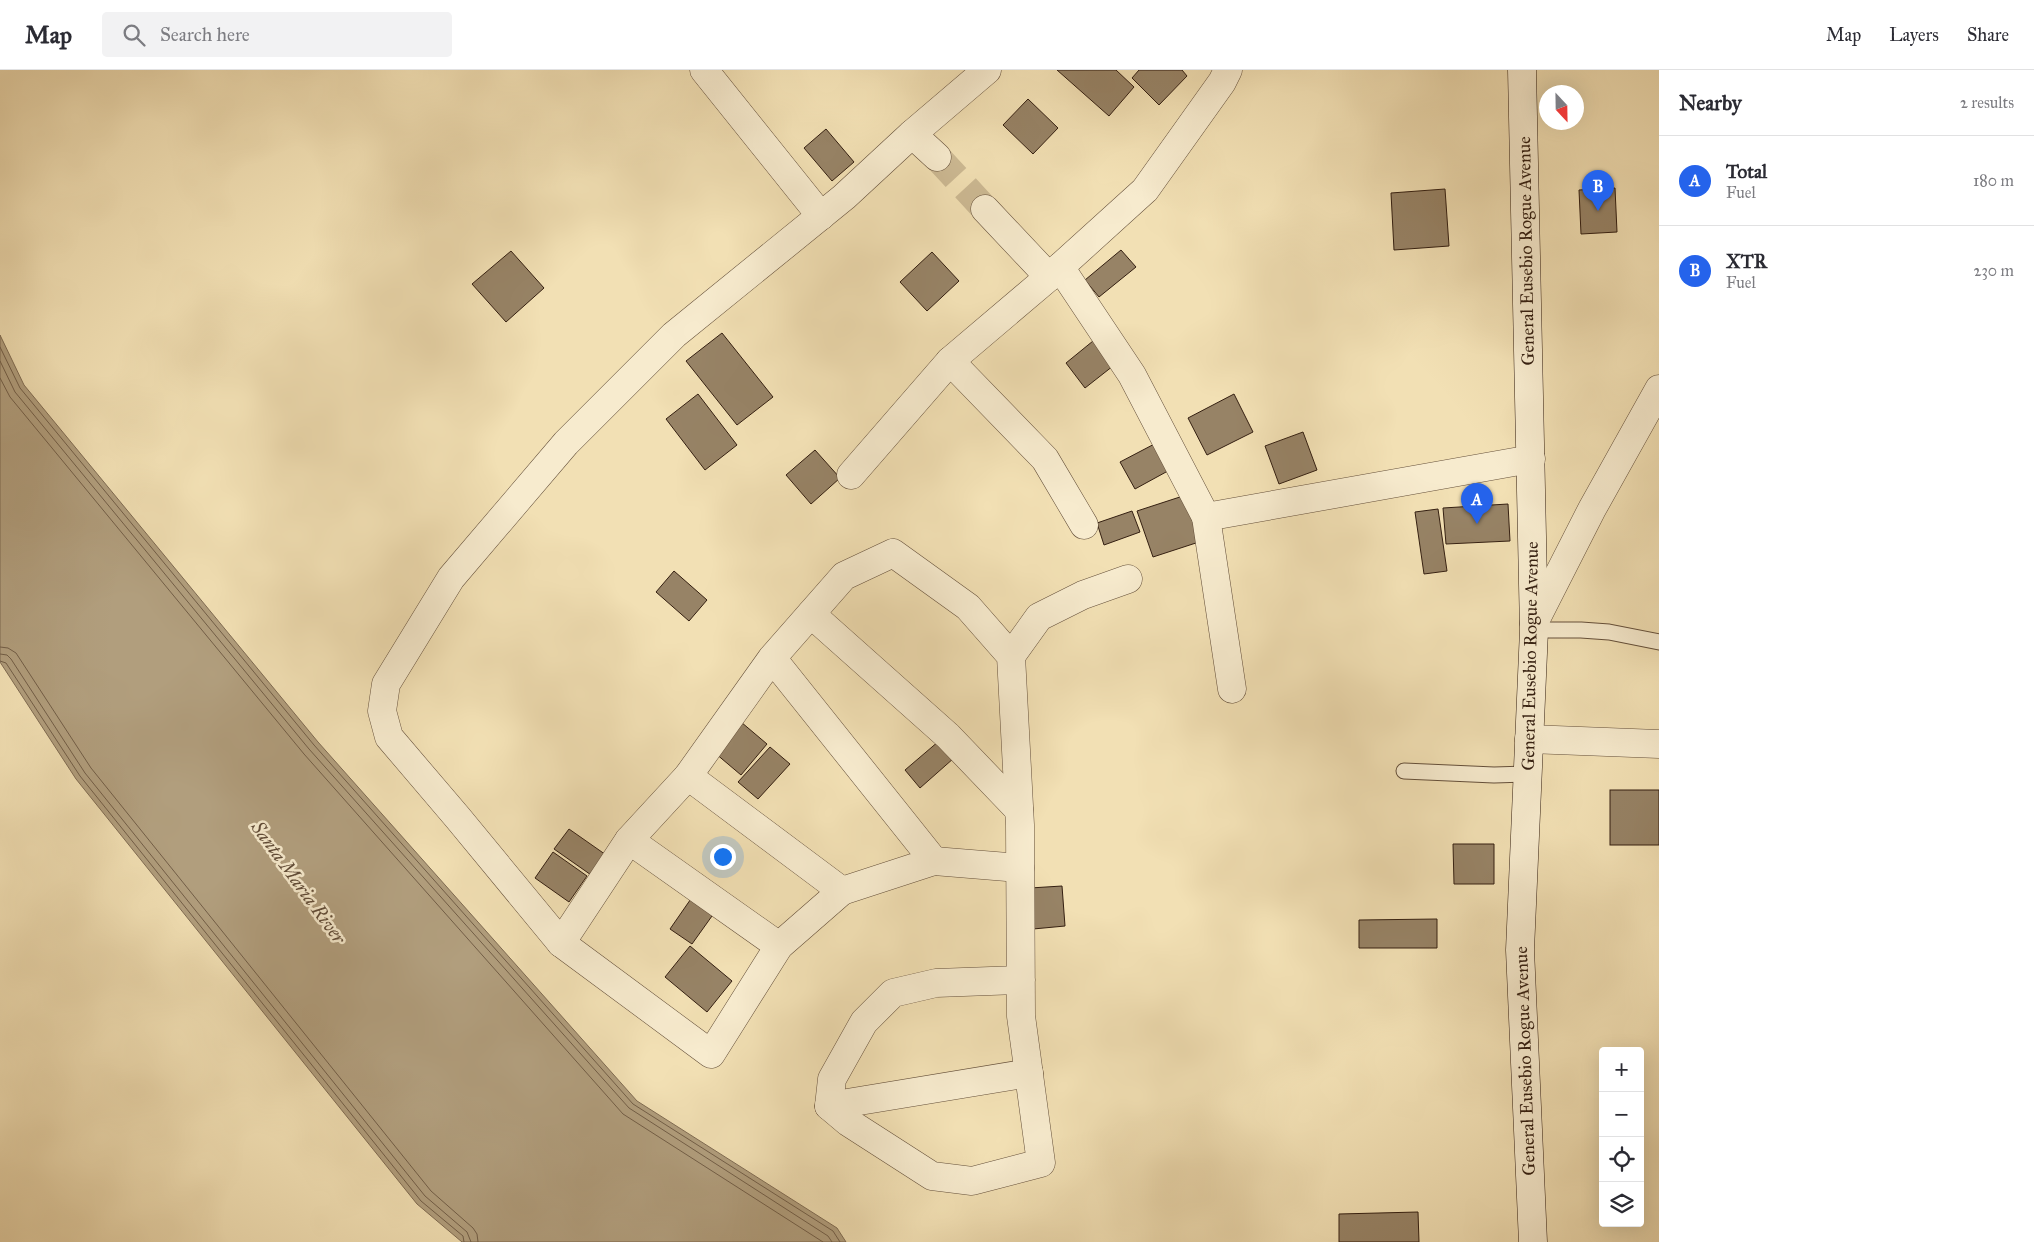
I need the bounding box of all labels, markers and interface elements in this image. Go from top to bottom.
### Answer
search box [102,12,452,57]
text: Map [25,20,72,50]
icon: search [120,21,148,49]
text: Search here [160,23,250,46]
text: Map [1826,24,1861,46]
text: Layers [1889,24,1939,46]
text: Share [1967,24,2009,46]
north arrow [1539,85,1584,130]
text: Nearby [1679,90,1742,116]
text: 2 results [1960,93,2014,112]
street label: General Eusebio Rogue Avenue [1513,136,1540,366]
text: Total [1726,160,1767,183]
pin: B [1582,170,1614,211]
text: A [1690,171,1700,190]
text: 180 m [1973,171,2014,190]
text: Fuel [1726,183,1756,202]
text: XTR [1726,250,1767,273]
text: B [1690,261,1700,280]
text: 230 m [1974,261,2014,280]
text: Fuel [1726,273,1756,292]
pin: A [1461,483,1493,524]
street label: General Eusebio Rogue Avenue [1517,541,1544,771]
water label: Santa Maria River [246,816,351,949]
your location [710,844,736,870]
street label: General Eusebio Rogue Avenue [1510,946,1541,1176]
map controls [1599,1047,1644,1227]
button: + [1599,1047,1644,1092]
button: − [1599,1092,1644,1137]
button: locate [1599,1137,1644,1182]
button: layers [1599,1182,1644,1227]

